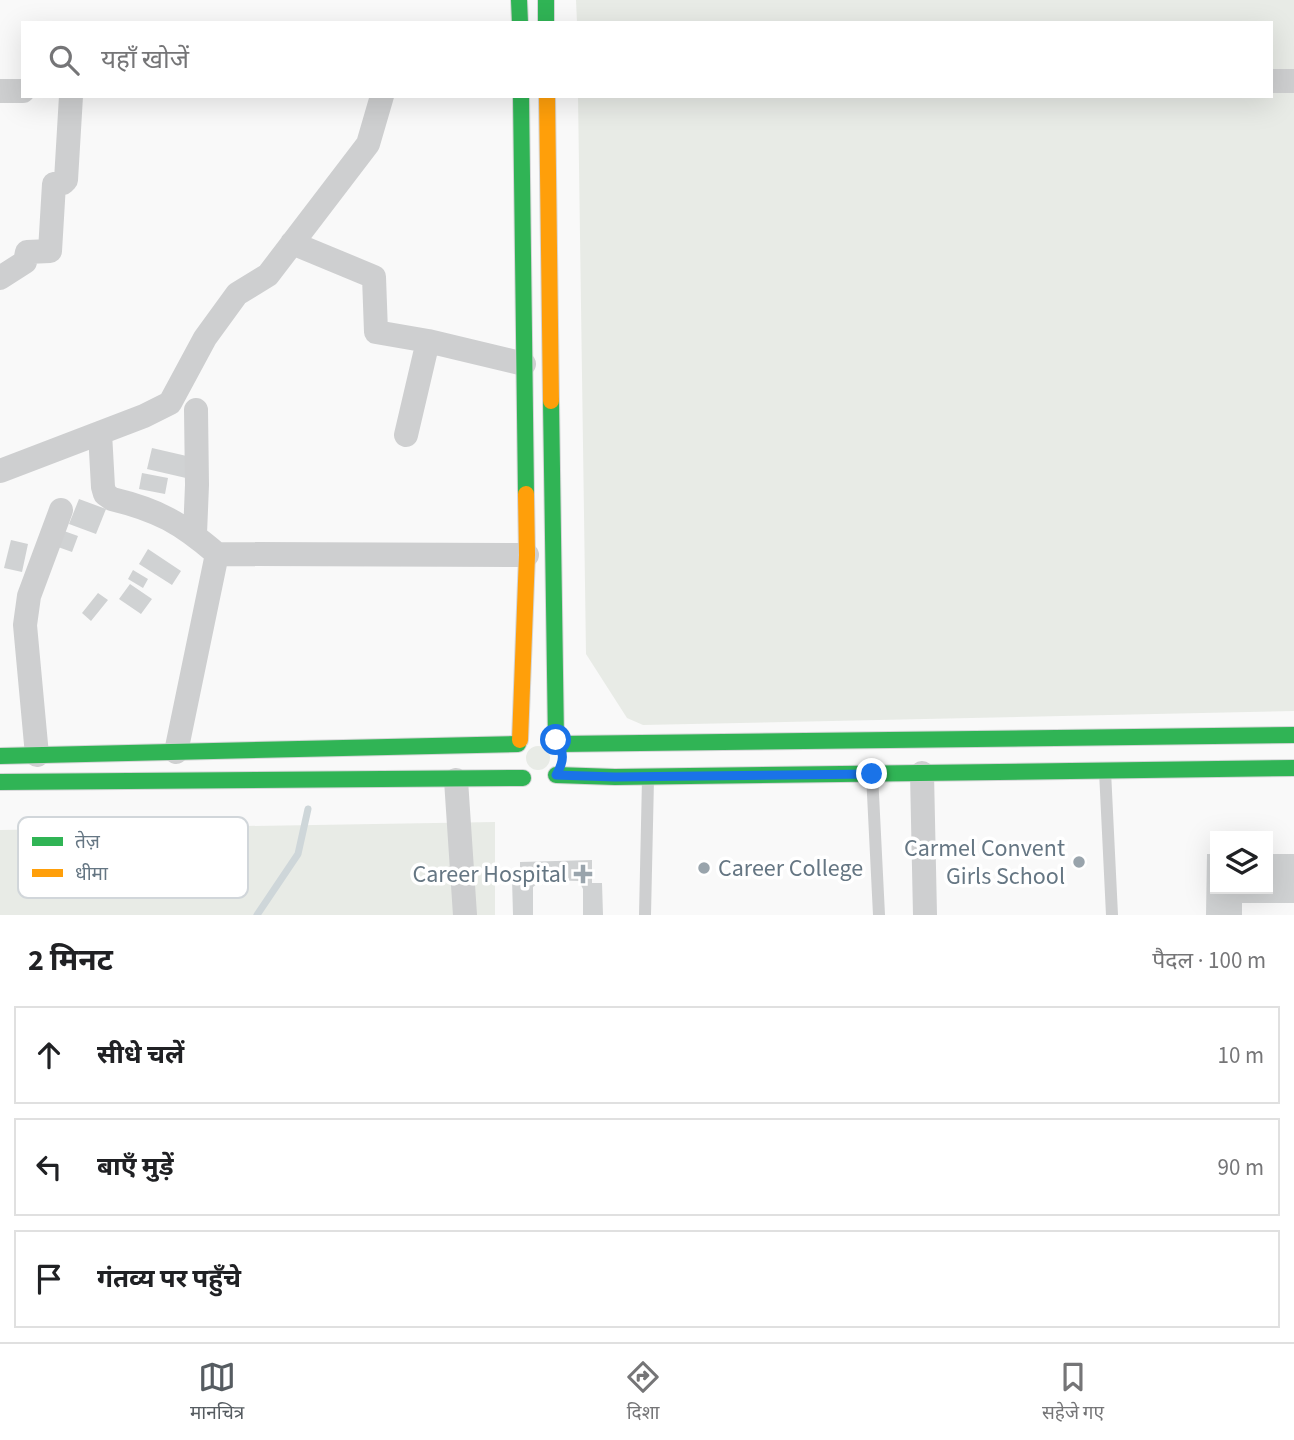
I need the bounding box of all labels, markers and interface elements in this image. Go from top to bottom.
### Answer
search box [21,21,1273,98]
icon: search [45,41,83,79]
text: यहाँ खोजें [101,41,189,78]
route start [540,724,571,755]
route end [856,758,887,789]
legend [18,817,248,898]
text: तेज़ [75,829,101,856]
place label: Carmel Convent Girls School [904,831,1065,894]
map controls [1210,831,1273,894]
button: layers [1210,831,1273,894]
place label: Career College [718,851,863,886]
marker: Carmel Convent Girls School [1071,854,1087,870]
place label: Career Hospital [412,857,567,892]
marker: Career College [696,860,712,876]
text: धीमा [75,861,109,888]
marker: Career Hospital [573,864,593,884]
text: 2 मिनट [28,939,113,982]
text: पैदल · 100 m [1152,944,1266,977]
icon: ahead [30,1036,68,1074]
text: सीधे चलें [97,1036,184,1073]
text: 10 m [1217,1039,1264,1072]
icon: left [30,1148,68,1186]
text: बाएँ मुड़ें [97,1148,174,1185]
text: 90 m [1217,1151,1264,1184]
icon: arrive [30,1260,68,1298]
text: गंतव्य पर पहुँचे [97,1260,241,1297]
tab: मानचित्र [190,1358,244,1427]
tab: दिशा [624,1358,662,1427]
tab: सहेजे गए [1042,1358,1104,1427]

